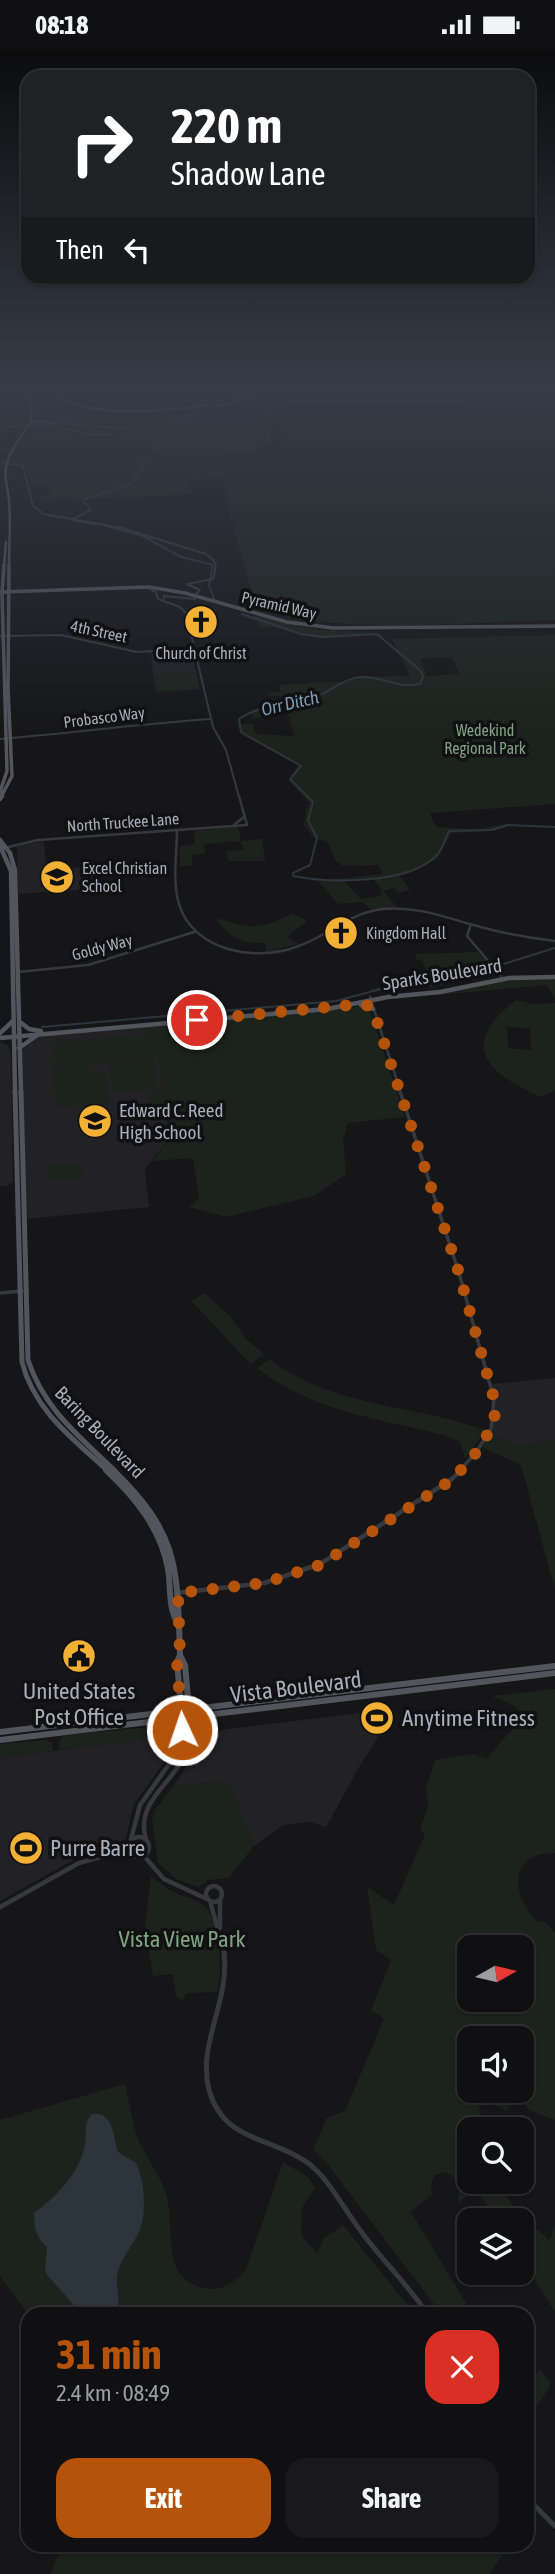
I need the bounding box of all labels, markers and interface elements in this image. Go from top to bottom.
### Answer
text: 08:18 [35,10,89,40]
text: 220 m [171,97,282,153]
icon: right [56,98,147,189]
text: Shadow Lane [171,155,326,192]
icon: left [118,231,156,269]
text: Then [56,235,104,265]
street label: Pyramid Way [240,588,319,623]
church icon: Church of Christ [182,603,220,641]
street label: 4th Street [69,616,129,646]
place label: Church of Christ [155,644,247,662]
water label: Orr Ditch [259,686,321,720]
street label: Probasco Way [62,703,146,732]
park label: Wedekind Regional Park [444,721,526,758]
street label: North Truckee Lane [66,809,180,835]
school or university icon: Excel Christian School [38,858,76,896]
place label: Excel Christian School [82,859,167,895]
church icon: Kingdom Hall [322,914,360,952]
place label: Kingdom Hall [366,924,447,943]
street label: Goldy Way [70,930,135,965]
street label: Sparks Boulevard [381,954,503,994]
pin [167,990,227,1050]
icon: arrive [178,1001,216,1039]
place label: Edward C. Reed High School [119,1099,223,1143]
school or university icon: Edward C. Reed High School [76,1102,114,1140]
street label: Baring Boulevard [51,1381,149,1483]
public building icon: United States Post Office [60,1637,98,1675]
street label: Vista Boulevard [229,1666,363,1708]
place label: United States Post Office [23,1678,135,1730]
position arrow [145,1693,219,1767]
sports icon: Anytime Fitness [358,1699,396,1737]
place label: Anytime Fitness [402,1705,535,1731]
sports icon: Purre Barre [7,1829,45,1867]
place label: Purre Barre [50,1835,145,1861]
park label: Vista View Park [118,1926,246,1952]
north arrow [457,1935,534,2013]
map controls [457,1935,534,2285]
button: sound [457,2026,534,2103]
button: search [457,2117,534,2194]
button: layers [457,2208,534,2285]
text: 31 min [56,2330,162,2378]
button: close [425,2330,499,2404]
text: 2.4 km · 08:49 [56,2380,170,2406]
button: Exit [56,2458,271,2538]
button: Share [285,2458,499,2538]

